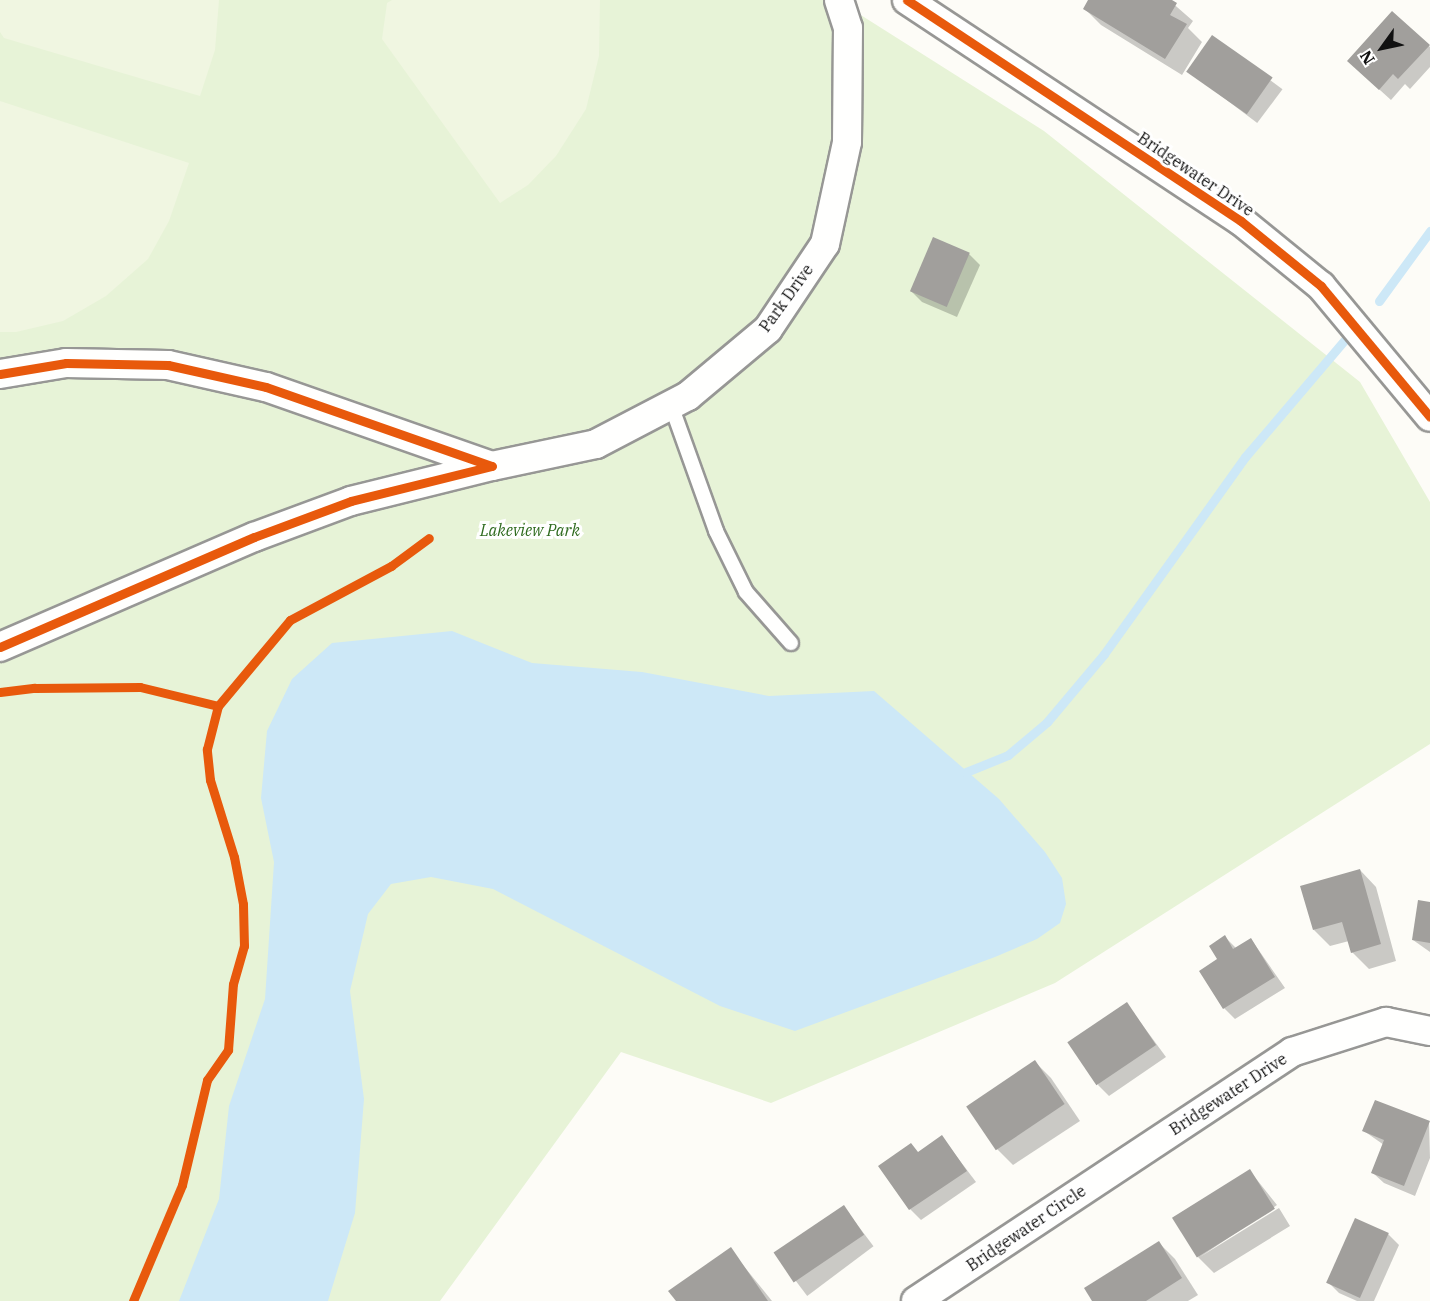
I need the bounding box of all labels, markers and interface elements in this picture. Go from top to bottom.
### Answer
north arrow [1352,18,1412,78]
text: N [1355,47,1379,69]
street label: Bridgewater Drive [1134,128,1258,220]
street label: Park Drive [755,260,817,336]
park label: Lakeview Park [480,520,580,540]
street label: Bridgewater Drive [1166,1049,1290,1139]
street label: Bridgewater Circle [963,1181,1089,1275]

